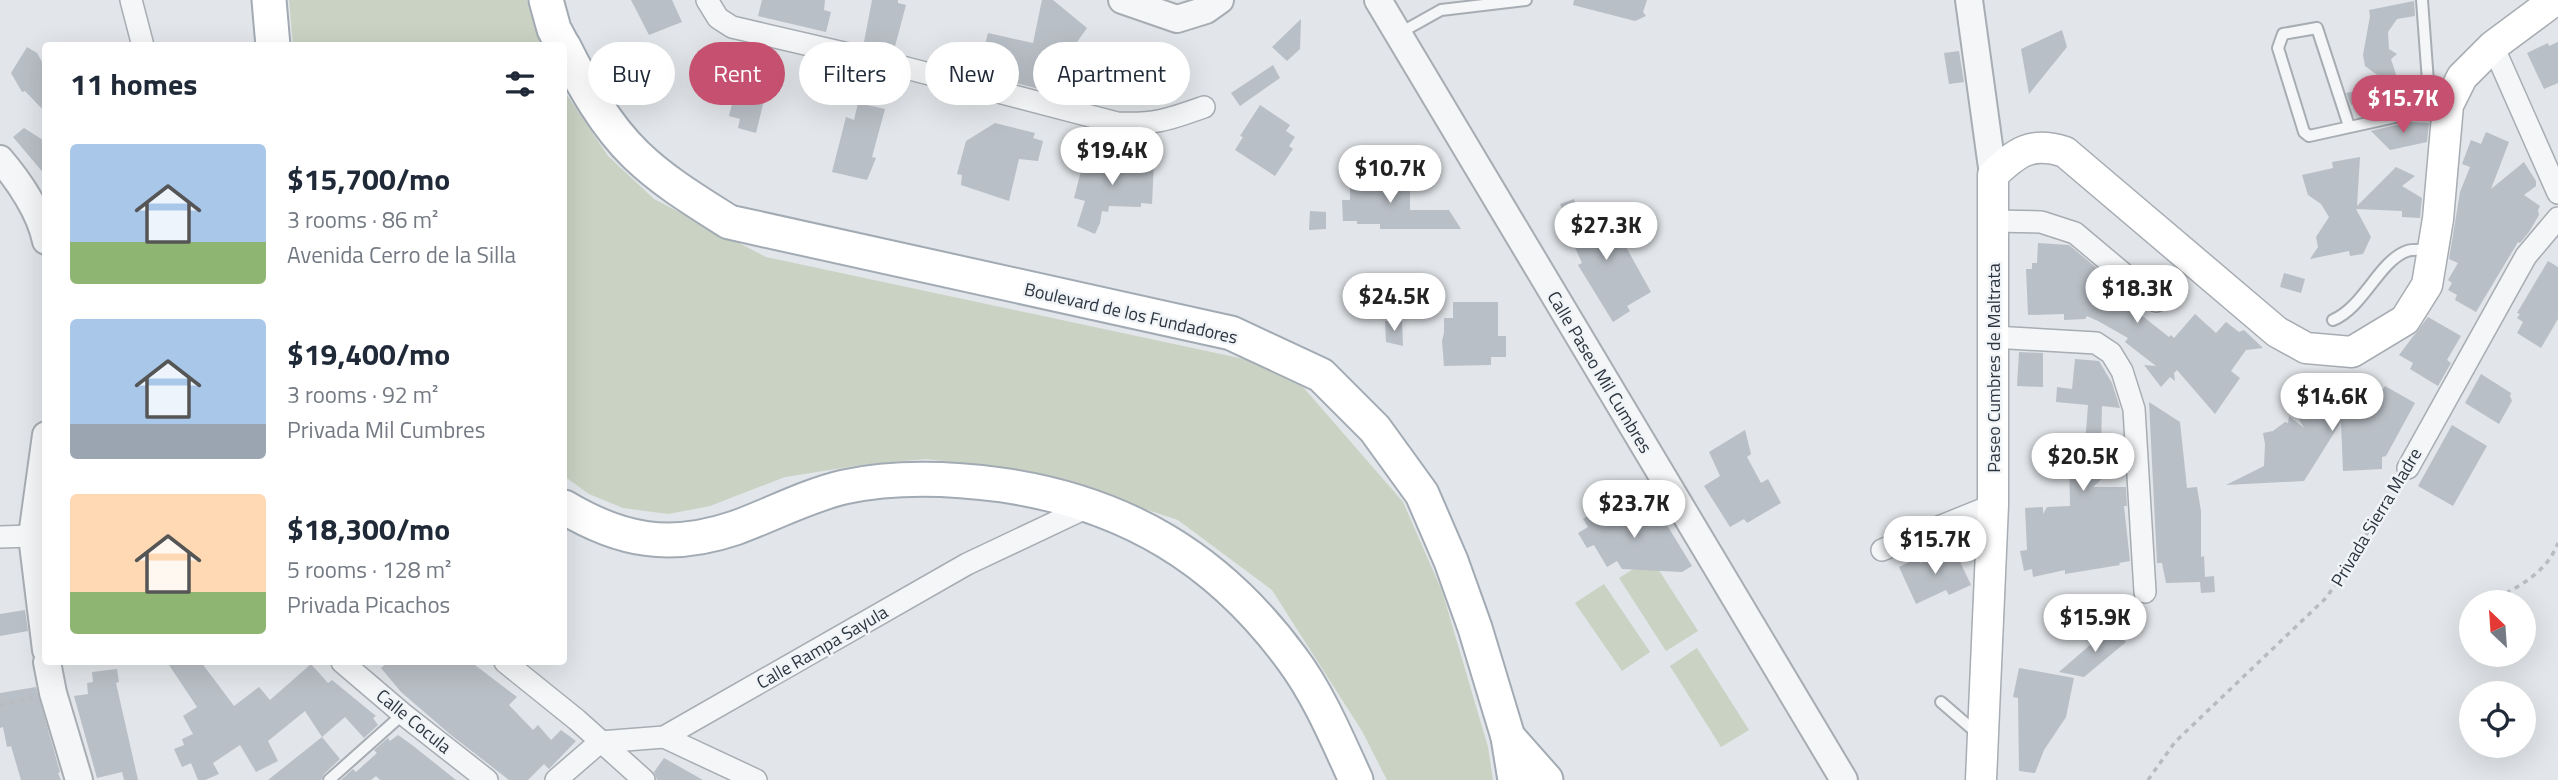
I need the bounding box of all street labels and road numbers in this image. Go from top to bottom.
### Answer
street label: Paseo Cumbres de Maltrata [1980,263,2007,473]
street label: Boulevard de los Fundadores [1022,275,1240,351]
street label: Calle Paseo Mil Cumbres [1541,286,1659,458]
street label: Privada Sierra Madre [2324,442,2428,592]
street label: Calle Rampa Sayula [751,598,893,696]
street label: Calle Cocula [371,682,457,760]

